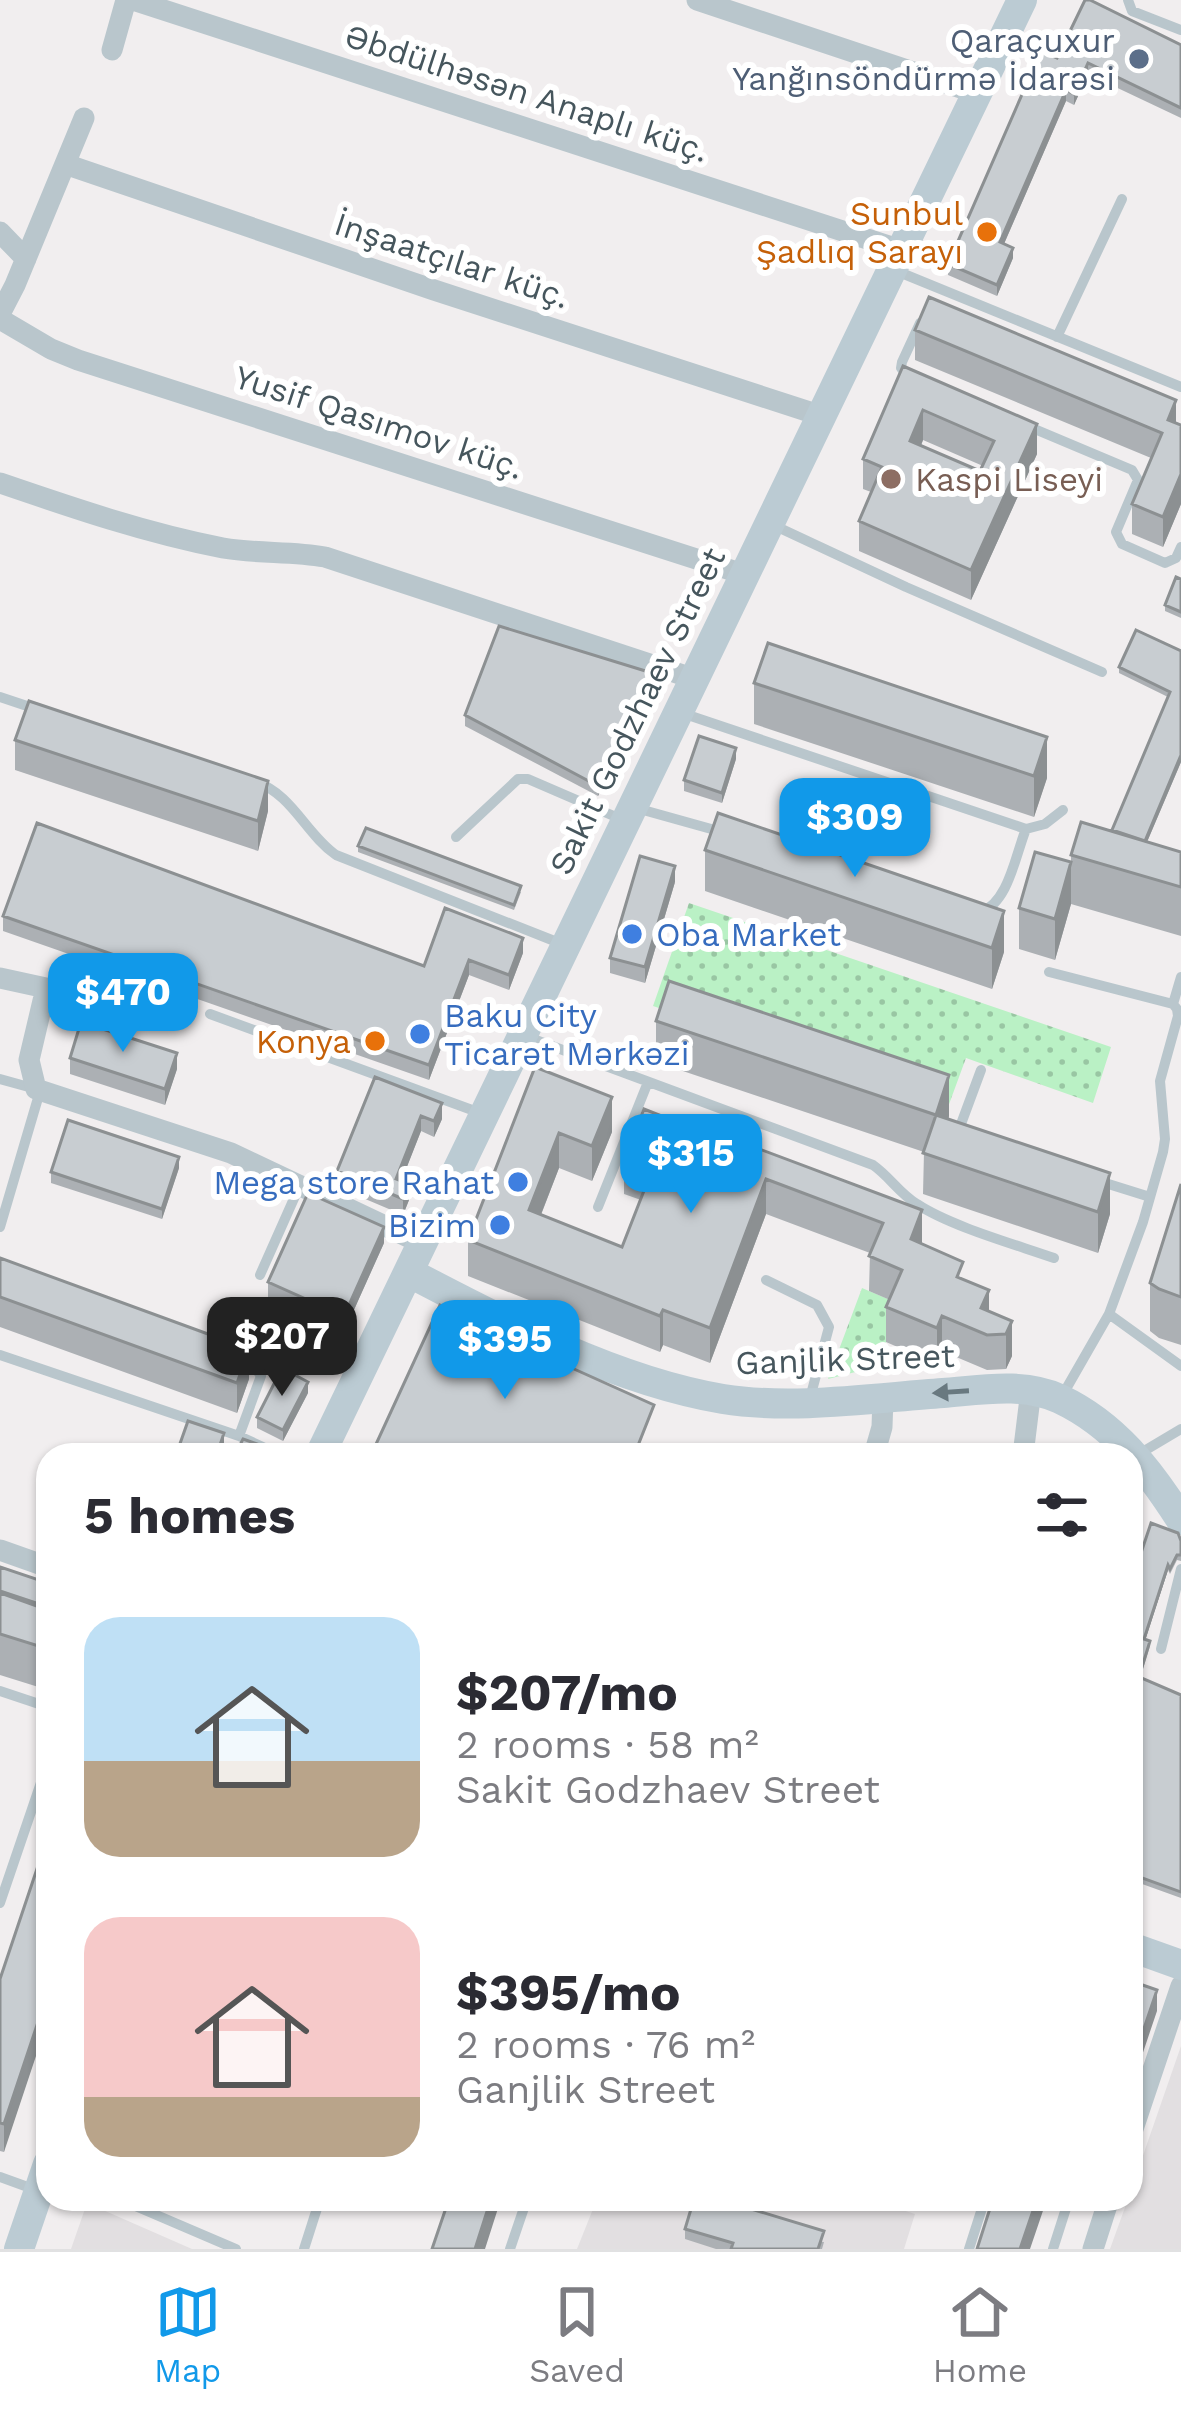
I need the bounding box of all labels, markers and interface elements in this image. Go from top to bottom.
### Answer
street label: Əbdülhəsən Anaplı küç. [341,16,713,170]
place label: Qaraçuxur Yanğınsöndürmə İdarəsi [732,21,1115,98]
marker: Qaraçuxur Yanğınsöndürmə İdarəsi [1126,46,1152,72]
place label: Sunbul Şadlıq Sarayı [756,194,963,271]
street label: İnşaatçılar küç. [330,204,574,316]
marker: Sunbul Şadlıq Sarayı [974,219,1000,245]
street label: Yusif Qasımov küç. [230,357,528,487]
place label: Kaspi Liseyi [915,460,1103,499]
marker: Kaspi Liseyi [878,466,904,492]
street label: Sakit Godzhaev Street [541,541,733,881]
pin: $309 [784,778,926,880]
text: $309 [806,794,904,839]
place label: Oba Market [656,915,841,954]
marker: Oba Market [619,921,645,947]
pin: $470 [52,953,194,1055]
text: $470 [75,969,171,1014]
place label: Baku City Ticarət Mərkəzi [444,996,690,1073]
marker: Baku City Ticarət Mərkəzi [407,1021,433,1047]
place label: Konya [256,1022,351,1061]
marker: Konya [362,1028,388,1054]
pin: $315 [620,1114,762,1216]
text: $315 [647,1130,735,1175]
place label: Mega store Rahat [213,1163,494,1202]
marker: Mega store Rahat [505,1169,531,1195]
place label: Bizim [388,1206,476,1245]
marker: Bizim [487,1212,513,1238]
pin: $207 [211,1297,353,1399]
pin: $395 [434,1300,576,1402]
text: $207 [234,1313,330,1358]
text: $395 [458,1316,552,1361]
street label: Ganjlik Street [735,1336,955,1382]
one-way arrow [932,1383,969,1402]
icon: filters [1029,1482,1095,1548]
text: 5 homes [84,1486,295,1545]
text: $207/mo [456,1663,678,1722]
icon: home [180,1665,324,1809]
text: 2 rooms · 58 m² [456,1722,759,1767]
text: Sakit Godzhaev Street [456,1767,880,1812]
text: $395/mo [456,1963,680,2022]
icon: home [180,1965,324,2109]
text: 2 rooms · 76 m² [456,2022,755,2067]
text: Ganjlik Street [456,2067,715,2112]
tab: Map [154,2279,221,2390]
tab: Saved [529,2279,625,2390]
tab: Home [933,2279,1027,2390]

